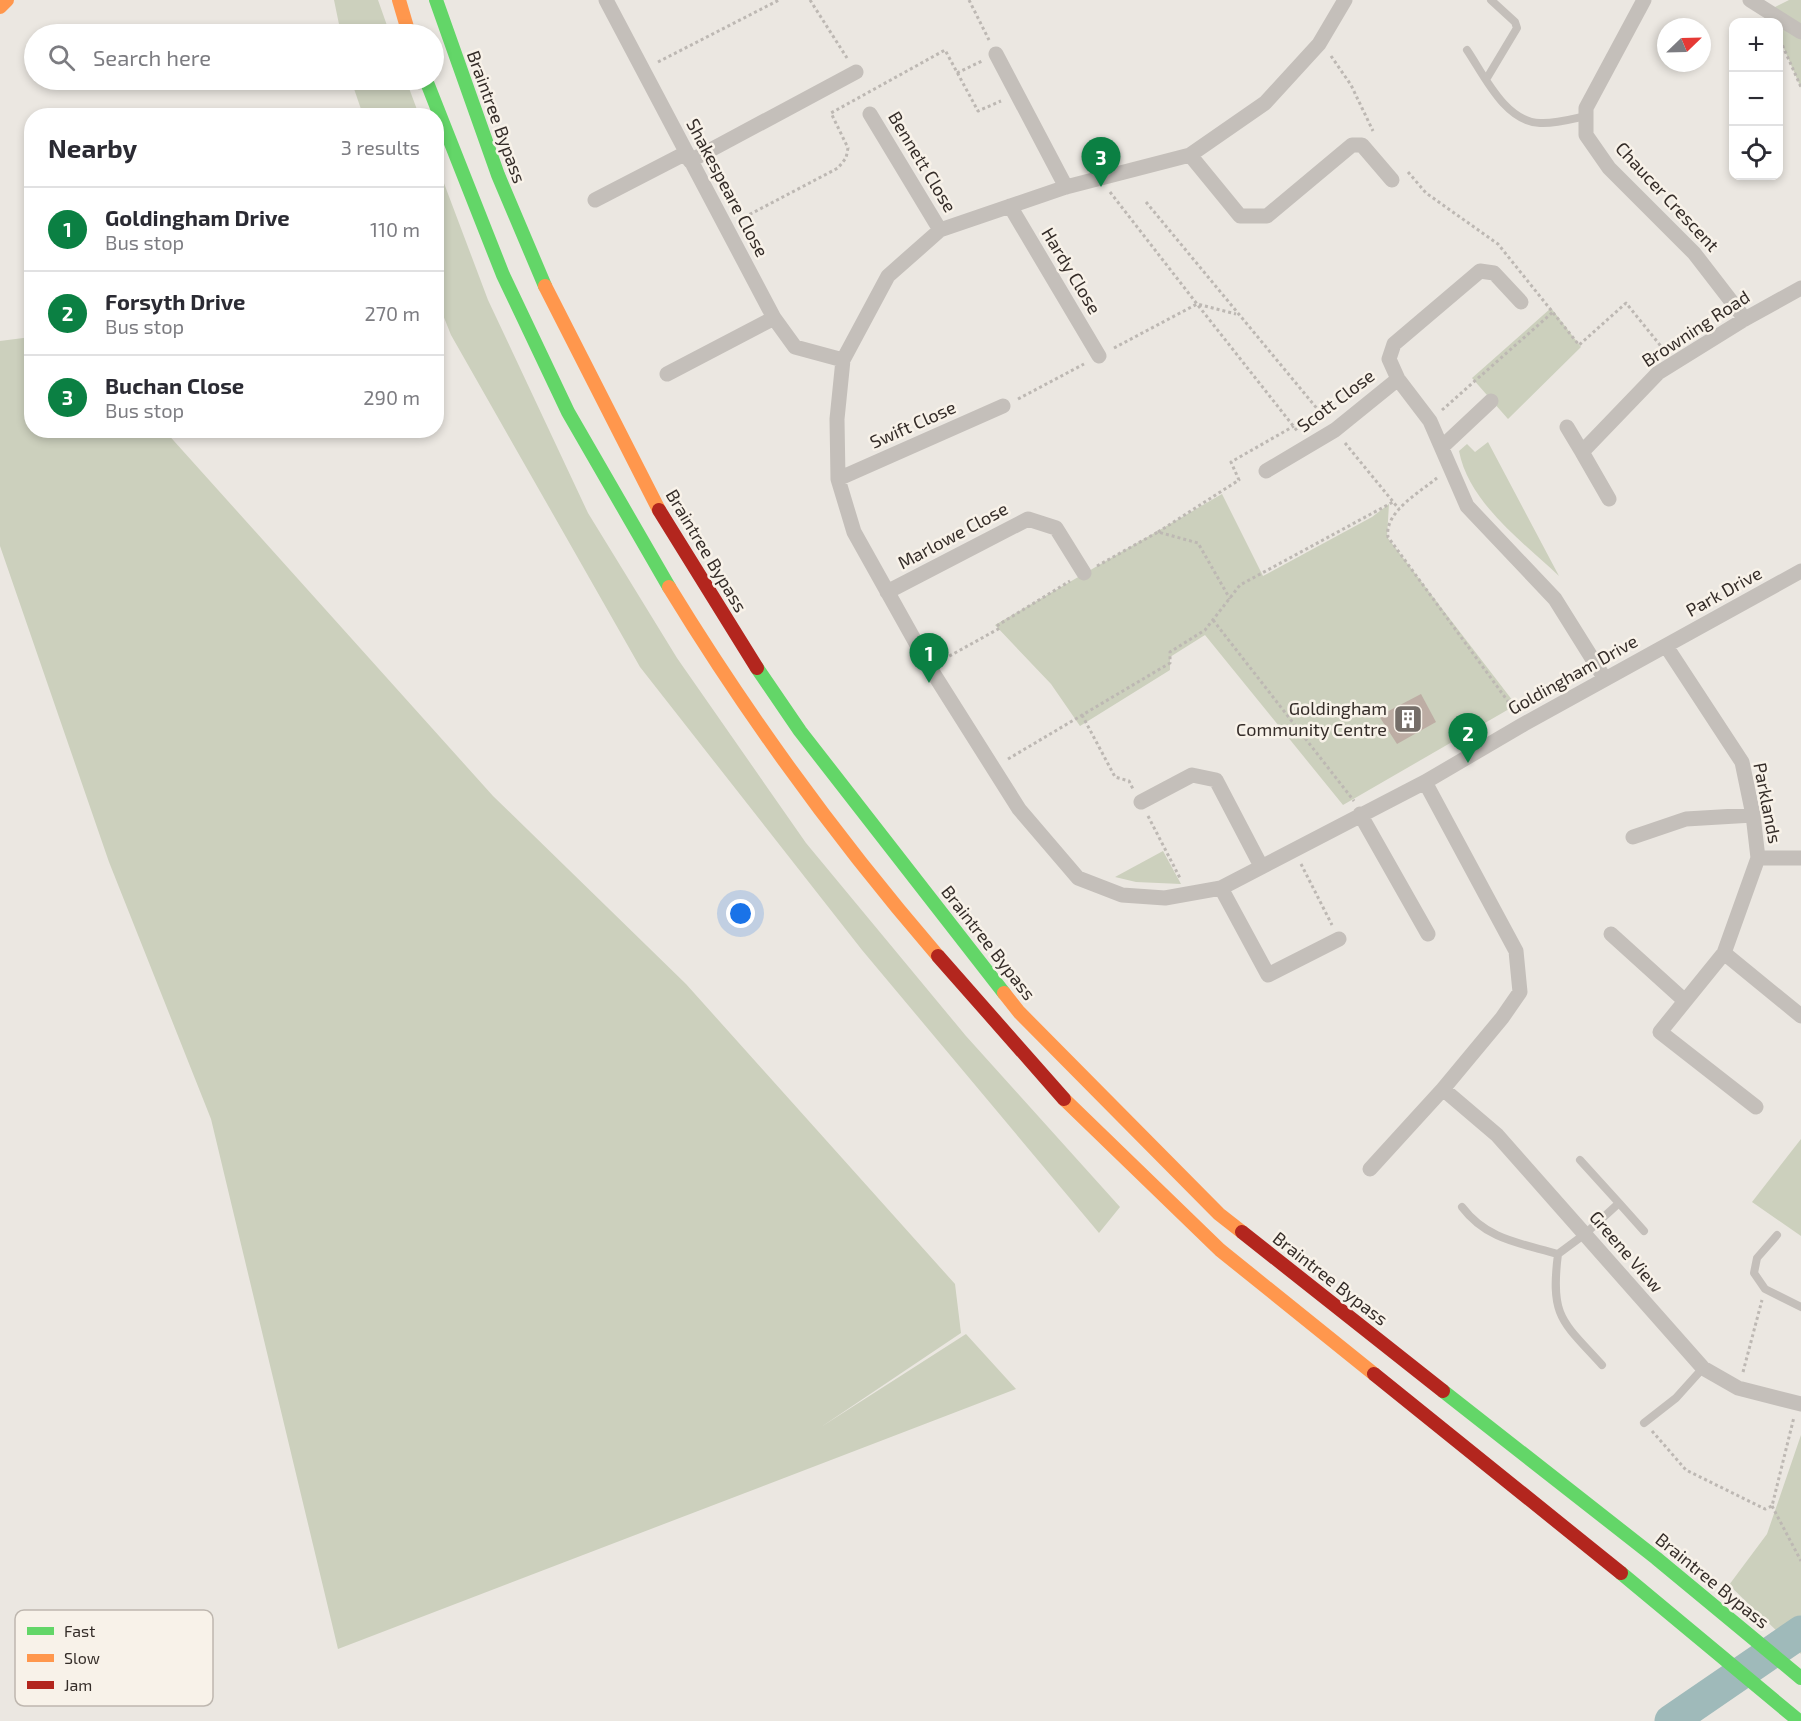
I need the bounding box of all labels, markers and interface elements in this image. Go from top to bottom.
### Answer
north arrow [1657,18,1711,72]
map controls [1729,18,1783,180]
button: + [1729,18,1783,72]
search box [24,24,444,90]
icon: search [45,41,78,74]
text: Search here [93,44,211,70]
street label: Braintree Bypass [463,47,531,186]
button: − [1729,72,1783,126]
street label: Bennett Close [884,107,962,216]
street label: Shakespeare Close [682,115,774,260]
button: locate [1729,126,1783,180]
text: Nearby [48,132,137,163]
text: 3 results [341,135,420,159]
street label: Chaucer Crescent [1611,137,1724,256]
pin: 3 [1082,138,1120,187]
text: Goldingham Drive [105,204,290,230]
text: 1 [63,217,72,241]
text: 110 m [370,217,420,241]
street label: Hardy Close [1037,223,1106,318]
text: Bus stop [105,230,184,254]
street label: Browning Road [1637,285,1753,371]
text: Forsyth Drive [105,288,245,314]
text: 2 [62,301,73,325]
text: 270 m [364,301,420,325]
text: Bus stop [105,314,184,338]
street label: Scott Close [1292,364,1378,436]
text: Buchan Close [105,372,244,398]
text: 3 [62,385,73,409]
text: 290 m [363,385,420,409]
street label: Swift Close [866,395,959,453]
text: Bus stop [105,398,184,422]
street label: Braintree Bypass [661,485,752,616]
street label: Marlowe Close [894,497,1011,573]
street label: Park Drive [1682,561,1765,621]
street label: Goldingham Drive [1504,629,1641,719]
pin: 1 [910,634,948,683]
place label: Goldingham Community Centre [1236,697,1387,740]
building icon: Goldingham Community Centre [1392,703,1424,735]
pin: 2 [1448,714,1488,763]
street label: Parklands [1749,760,1787,845]
street label: Braintree Bypass [937,881,1040,1004]
your location [726,899,755,928]
street label: Greene View [1585,1206,1668,1297]
street label: Braintree Bypass [1269,1227,1392,1330]
street label: Braintree Bypass [1651,1528,1774,1633]
legend [15,1610,213,1706]
text: Fast [64,1621,95,1640]
text: Slow [64,1648,100,1667]
text: Jam [64,1675,92,1694]

